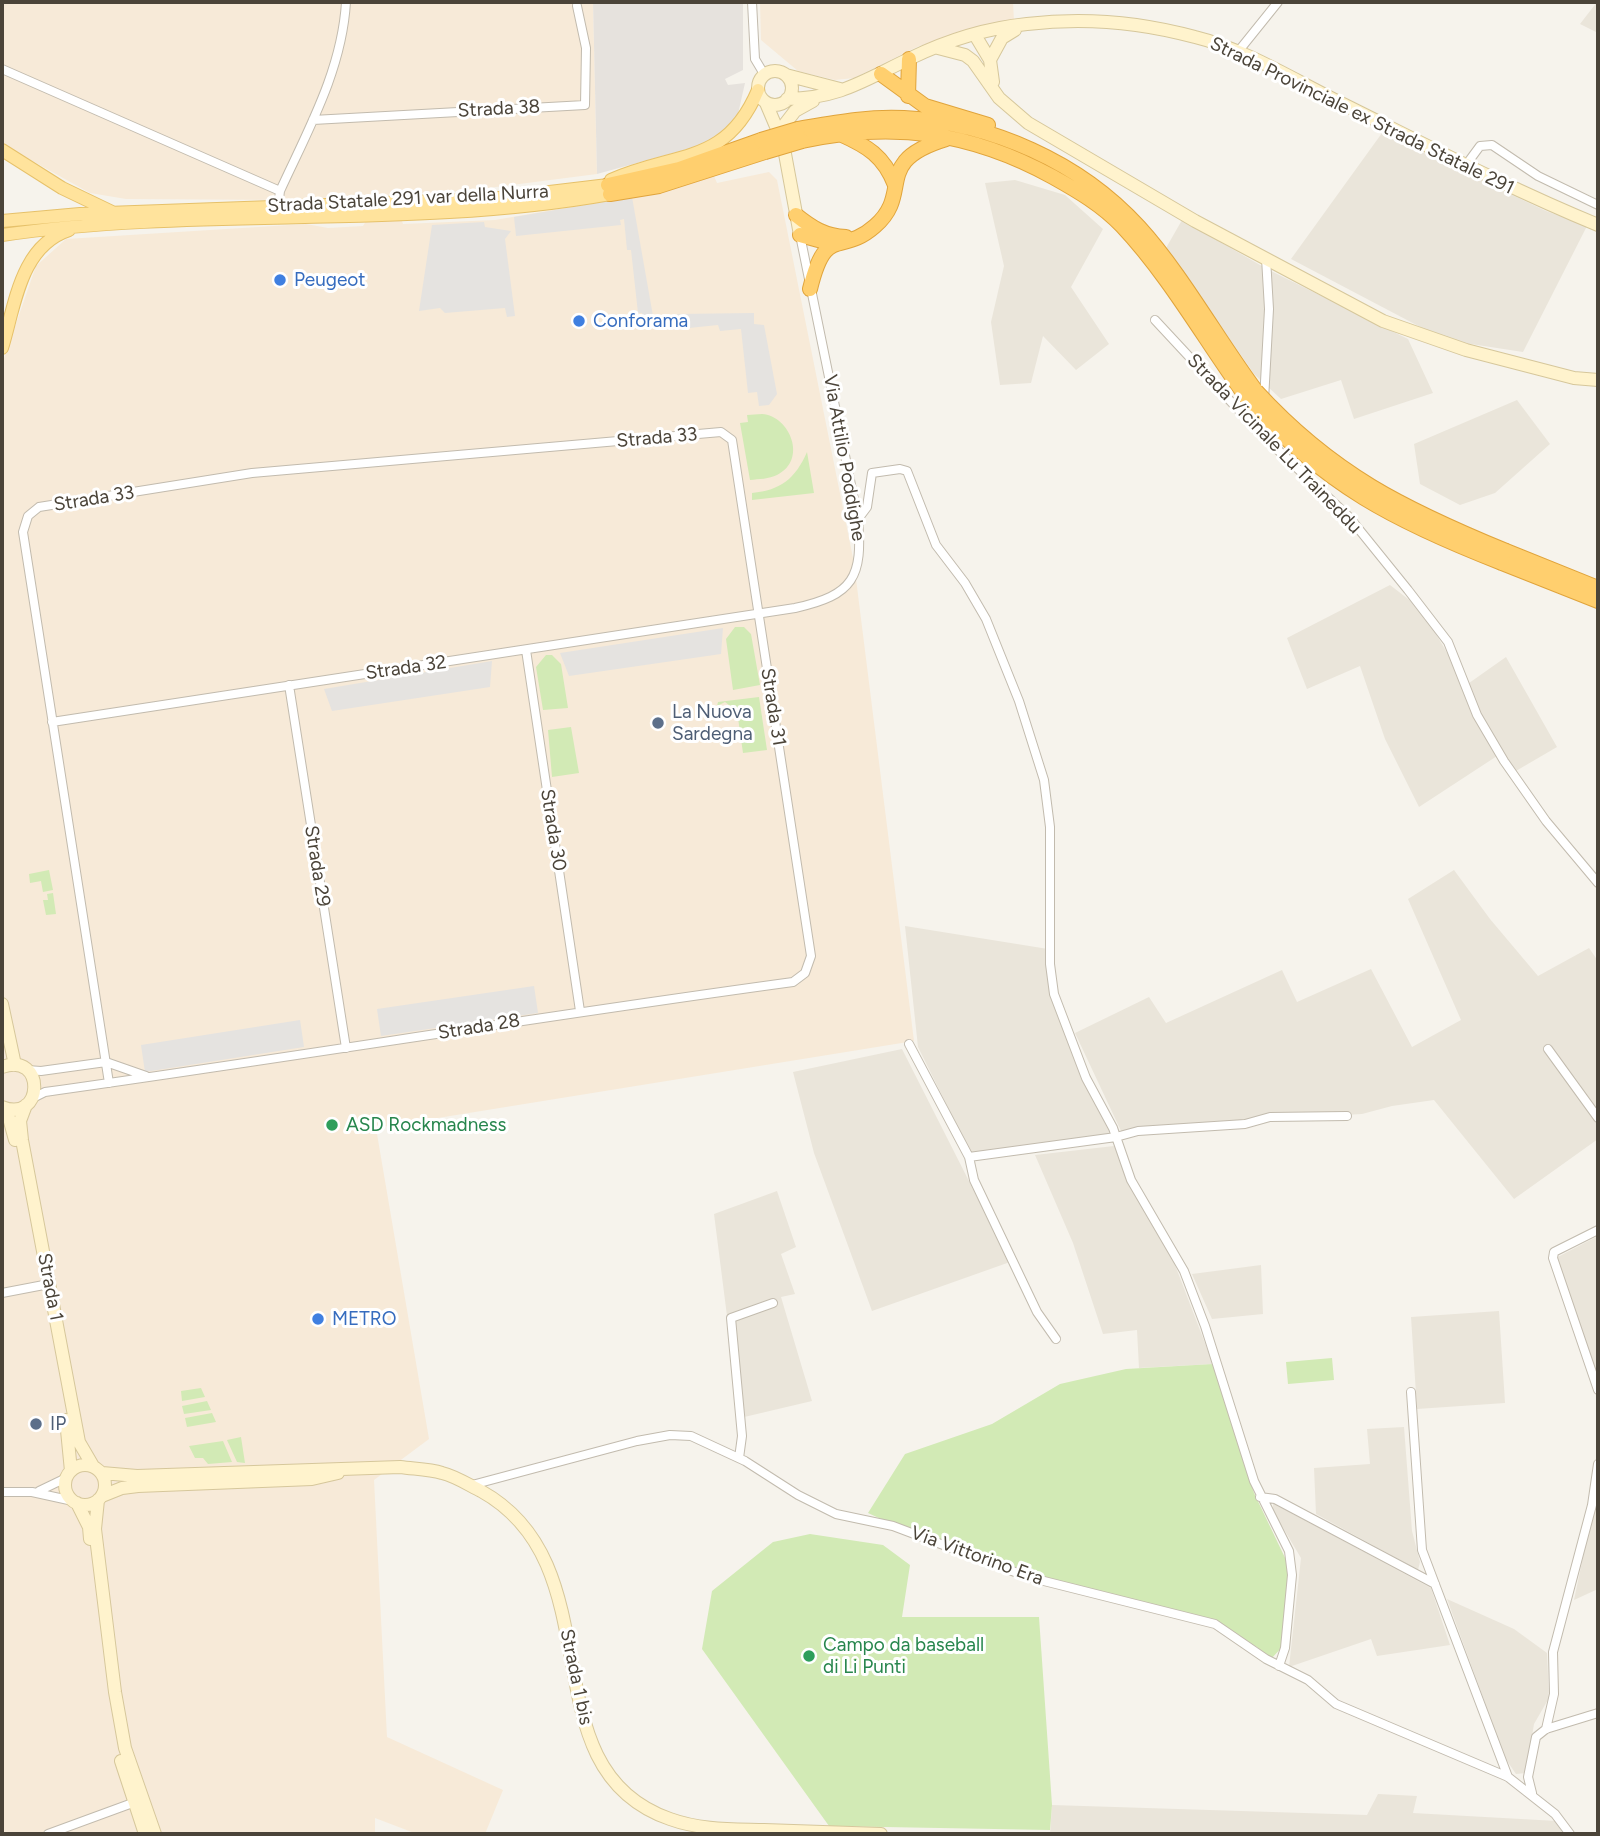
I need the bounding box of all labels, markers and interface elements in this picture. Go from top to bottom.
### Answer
street label: Strada Provinciale ex Strada Statale 291 [1206,32,1518,200]
street label: Strada 38 [457,95,541,123]
street label: Strada Statale 291 var della Nurra [267,180,549,218]
place label: Peugeot [294,269,366,291]
marker: Peugeot [272,272,288,288]
place label: Conforama [593,310,688,332]
marker: Conforama [571,313,587,329]
street label: Strada Vicinale Lu Traineddu [1182,349,1366,539]
street label: Via Attilio Poddighe [818,373,870,543]
street label: Strada 33 [616,423,698,453]
street label: Strada 33 [52,481,136,517]
street label: Strada 32 [364,651,448,685]
street label: Strada 31 [756,666,790,748]
place label: La Nuova Sardegna [672,701,753,745]
marker: La Nuova Sardegna [650,715,666,731]
street label: Strada 30 [535,787,571,873]
street label: Strada 29 [299,824,335,908]
street label: Strada 28 [436,1009,522,1045]
place label: ASD Rockmadness [346,1114,506,1136]
marker: ASD Rockmadness [324,1117,340,1133]
street label: Strada 1 [32,1251,68,1323]
place label: METRO [332,1308,396,1330]
marker: METRO [310,1311,326,1327]
place label: IP [50,1413,66,1435]
marker: IP [28,1416,44,1432]
street label: Via Vittorino Era [908,1521,1046,1591]
street label: Strada 1 bis [555,1627,597,1727]
place label: Campo da baseball di Li Punti [823,1634,984,1678]
marker: Campo da baseball di Li Punti [801,1648,817,1664]

